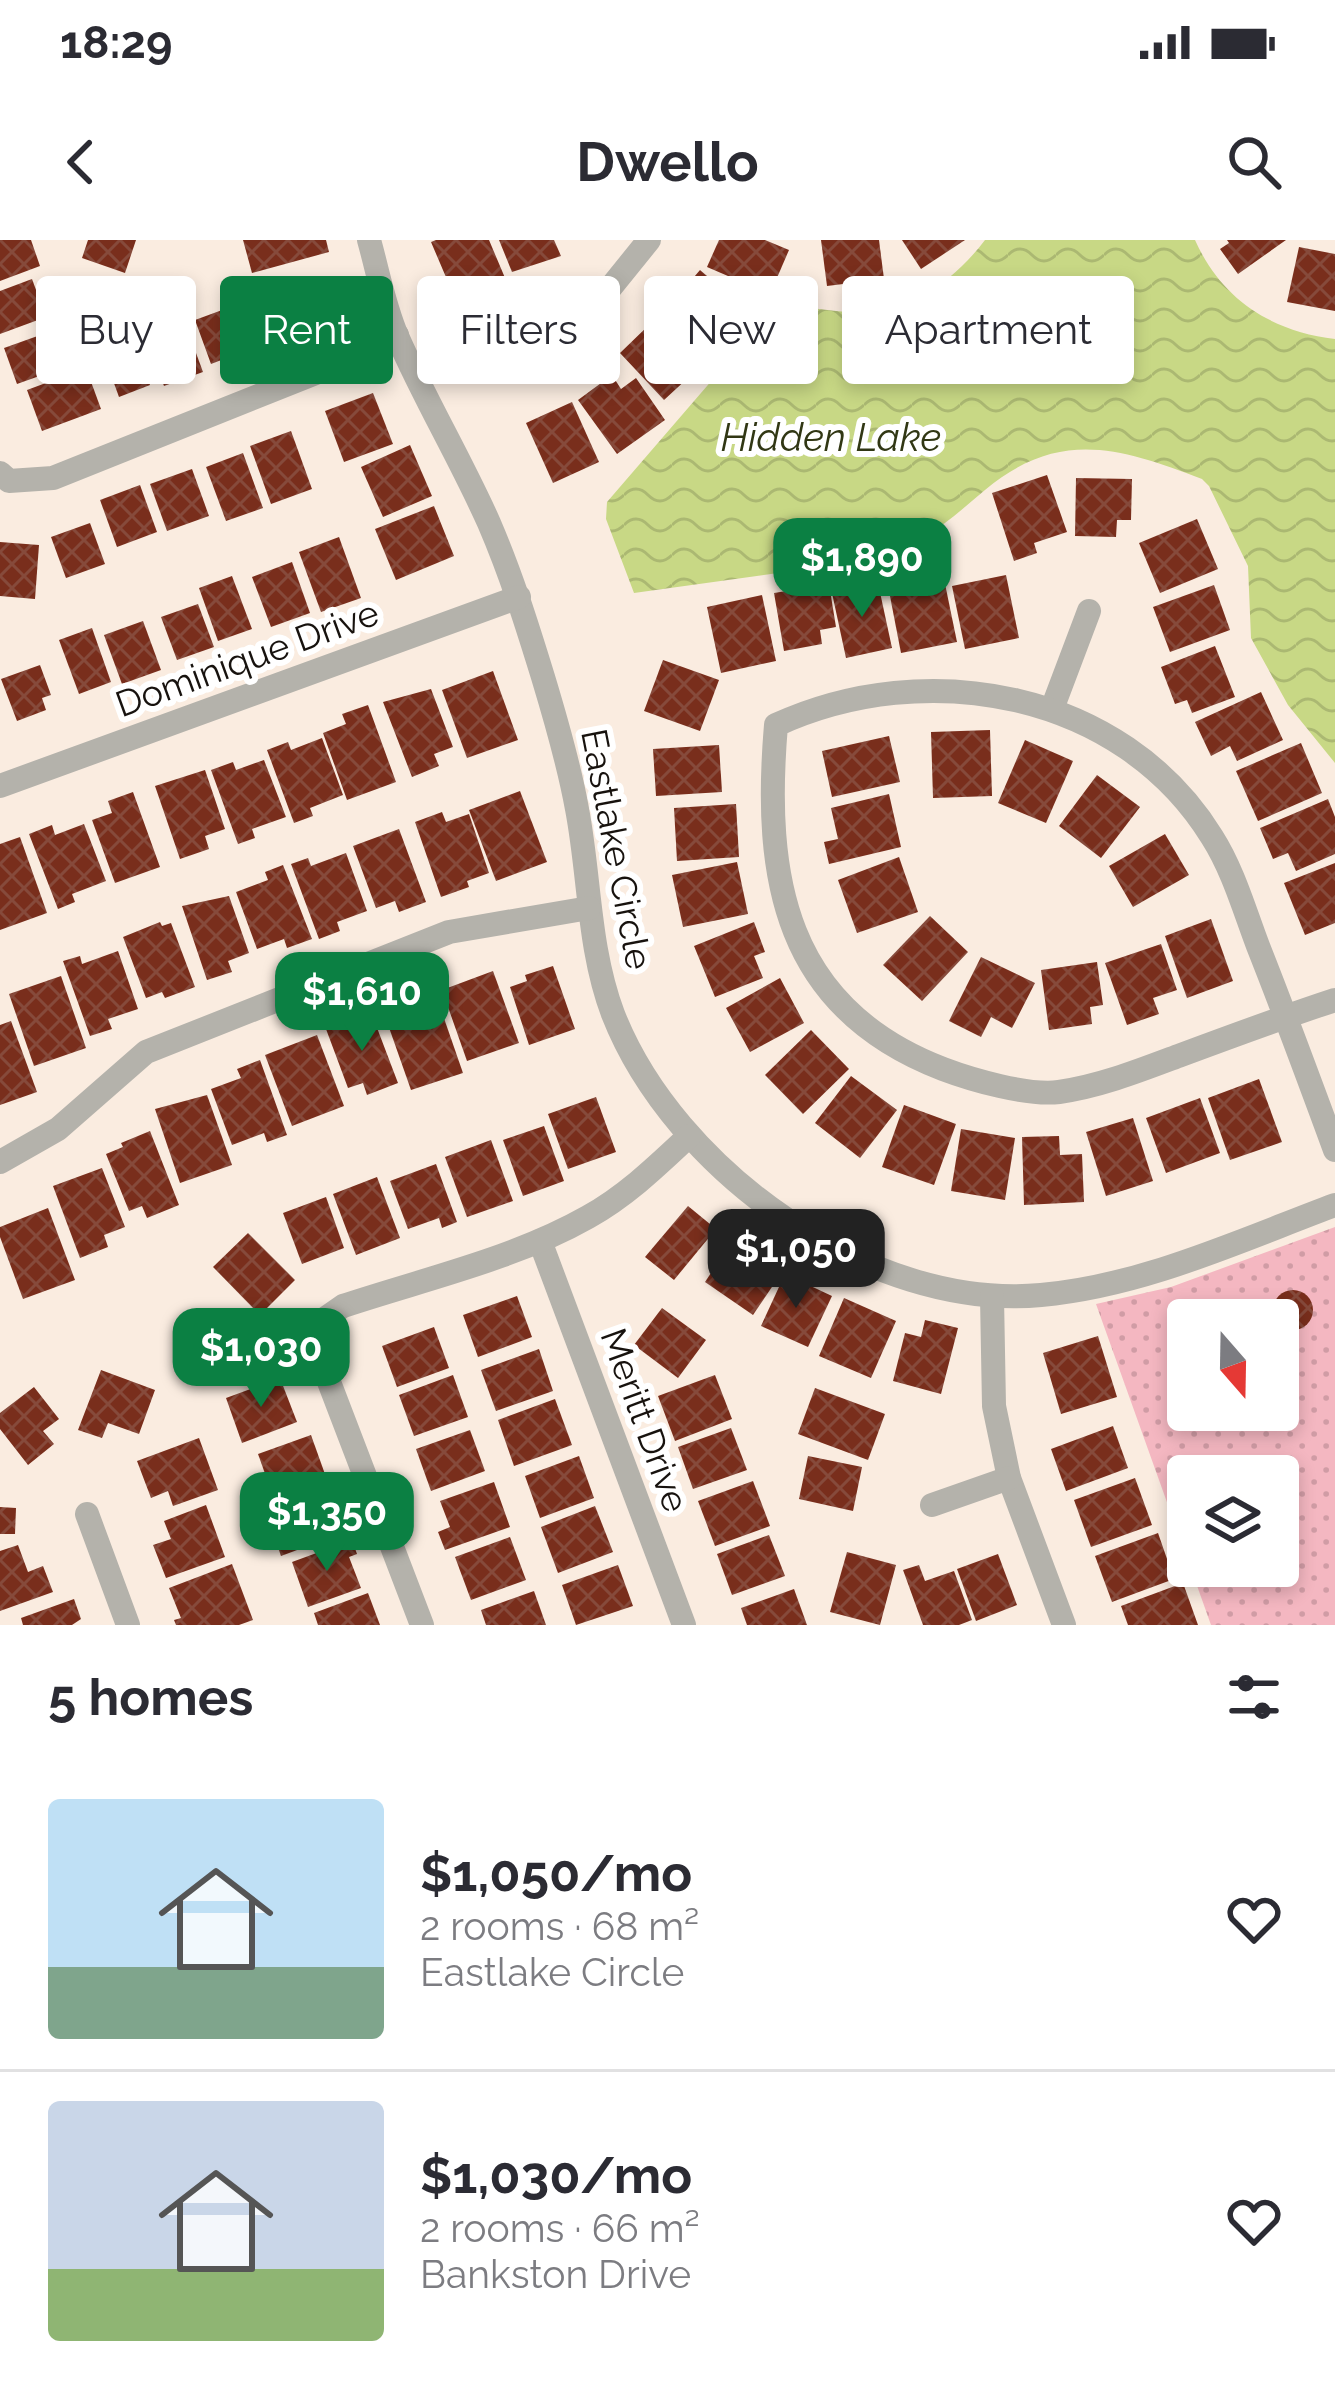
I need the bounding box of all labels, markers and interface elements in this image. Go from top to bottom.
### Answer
text: 18:29 [60,16,172,69]
icon: back [48,129,114,195]
icon: search [1221,129,1287,195]
text: Dwello [576,130,759,194]
chip: Buy [36,276,196,384]
chip: Rent [220,276,393,384]
chip: Filters [417,276,620,384]
chip: New [644,276,818,384]
chip: Apartment [842,276,1134,384]
water label: Hidden Lake [721,414,941,460]
pin: $1,890 [764,518,960,620]
text: $1,890 [800,534,924,580]
street label: Dominique Drive [110,591,384,725]
street label: Eastlake Circle [573,725,661,973]
pin: $1,610 [264,952,460,1054]
text: $1,610 [302,968,422,1014]
pin: $1,050 [698,1209,894,1311]
text: $1,050 [735,1225,857,1271]
north arrow [1167,1299,1299,1431]
map controls [1167,1299,1299,1587]
pin: $1,030 [163,1308,359,1410]
street label: Meritt Drive [592,1323,698,1517]
text: $1,030 [200,1324,322,1370]
button: layers [1167,1455,1299,1587]
pin: $1,350 [229,1472,425,1574]
text: $1,350 [267,1488,387,1534]
icon: filters [1221,1664,1287,1730]
text: 5 homes [48,1667,253,1727]
text: $1,050/mo [420,1843,692,1903]
icon: home [144,1847,288,1991]
icon: heart [1221,1886,1287,1952]
text: 2 rooms · 68 m² [420,1903,699,1949]
text: Eastlake Circle [420,1949,684,1995]
text: $1,030/mo [420,2145,692,2205]
icon: home [144,2149,288,2293]
icon: heart [1221,2188,1287,2254]
text: 2 rooms · 66 m² [420,2205,700,2251]
text: Bankston Drive [420,2251,691,2297]

